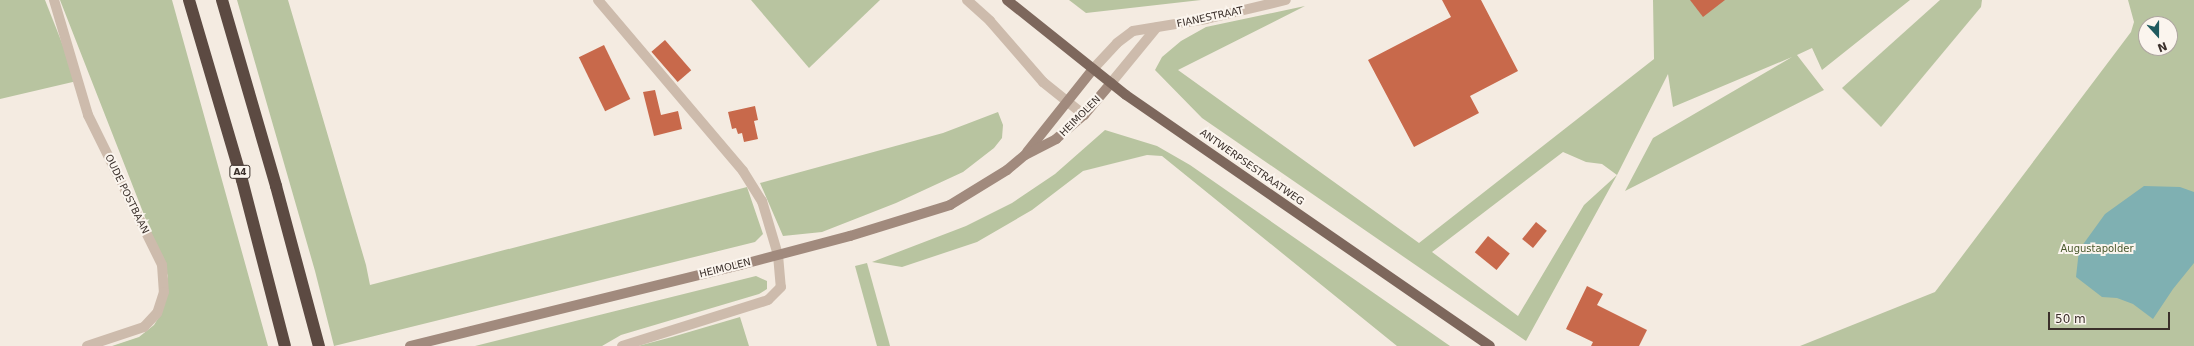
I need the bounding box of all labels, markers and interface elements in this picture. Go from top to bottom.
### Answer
street label: FIANESTRAAT [1176,4,1244,30]
north arrow [2138,16,2178,56]
text: N [2155,39,2169,54]
street label: HEIMOLEN [1057,93,1103,139]
street label: ANTWERPSESTRAATWEG [1198,126,1306,208]
street label: OUDE POSTBAAN [103,152,151,236]
road number: A4 [229,165,251,179]
park label: Augustapolder [2061,243,2133,255]
street label: HEIMOLEN [698,256,752,280]
scale bar [2050,304,2172,330]
text: 50 m [2055,312,2086,326]

